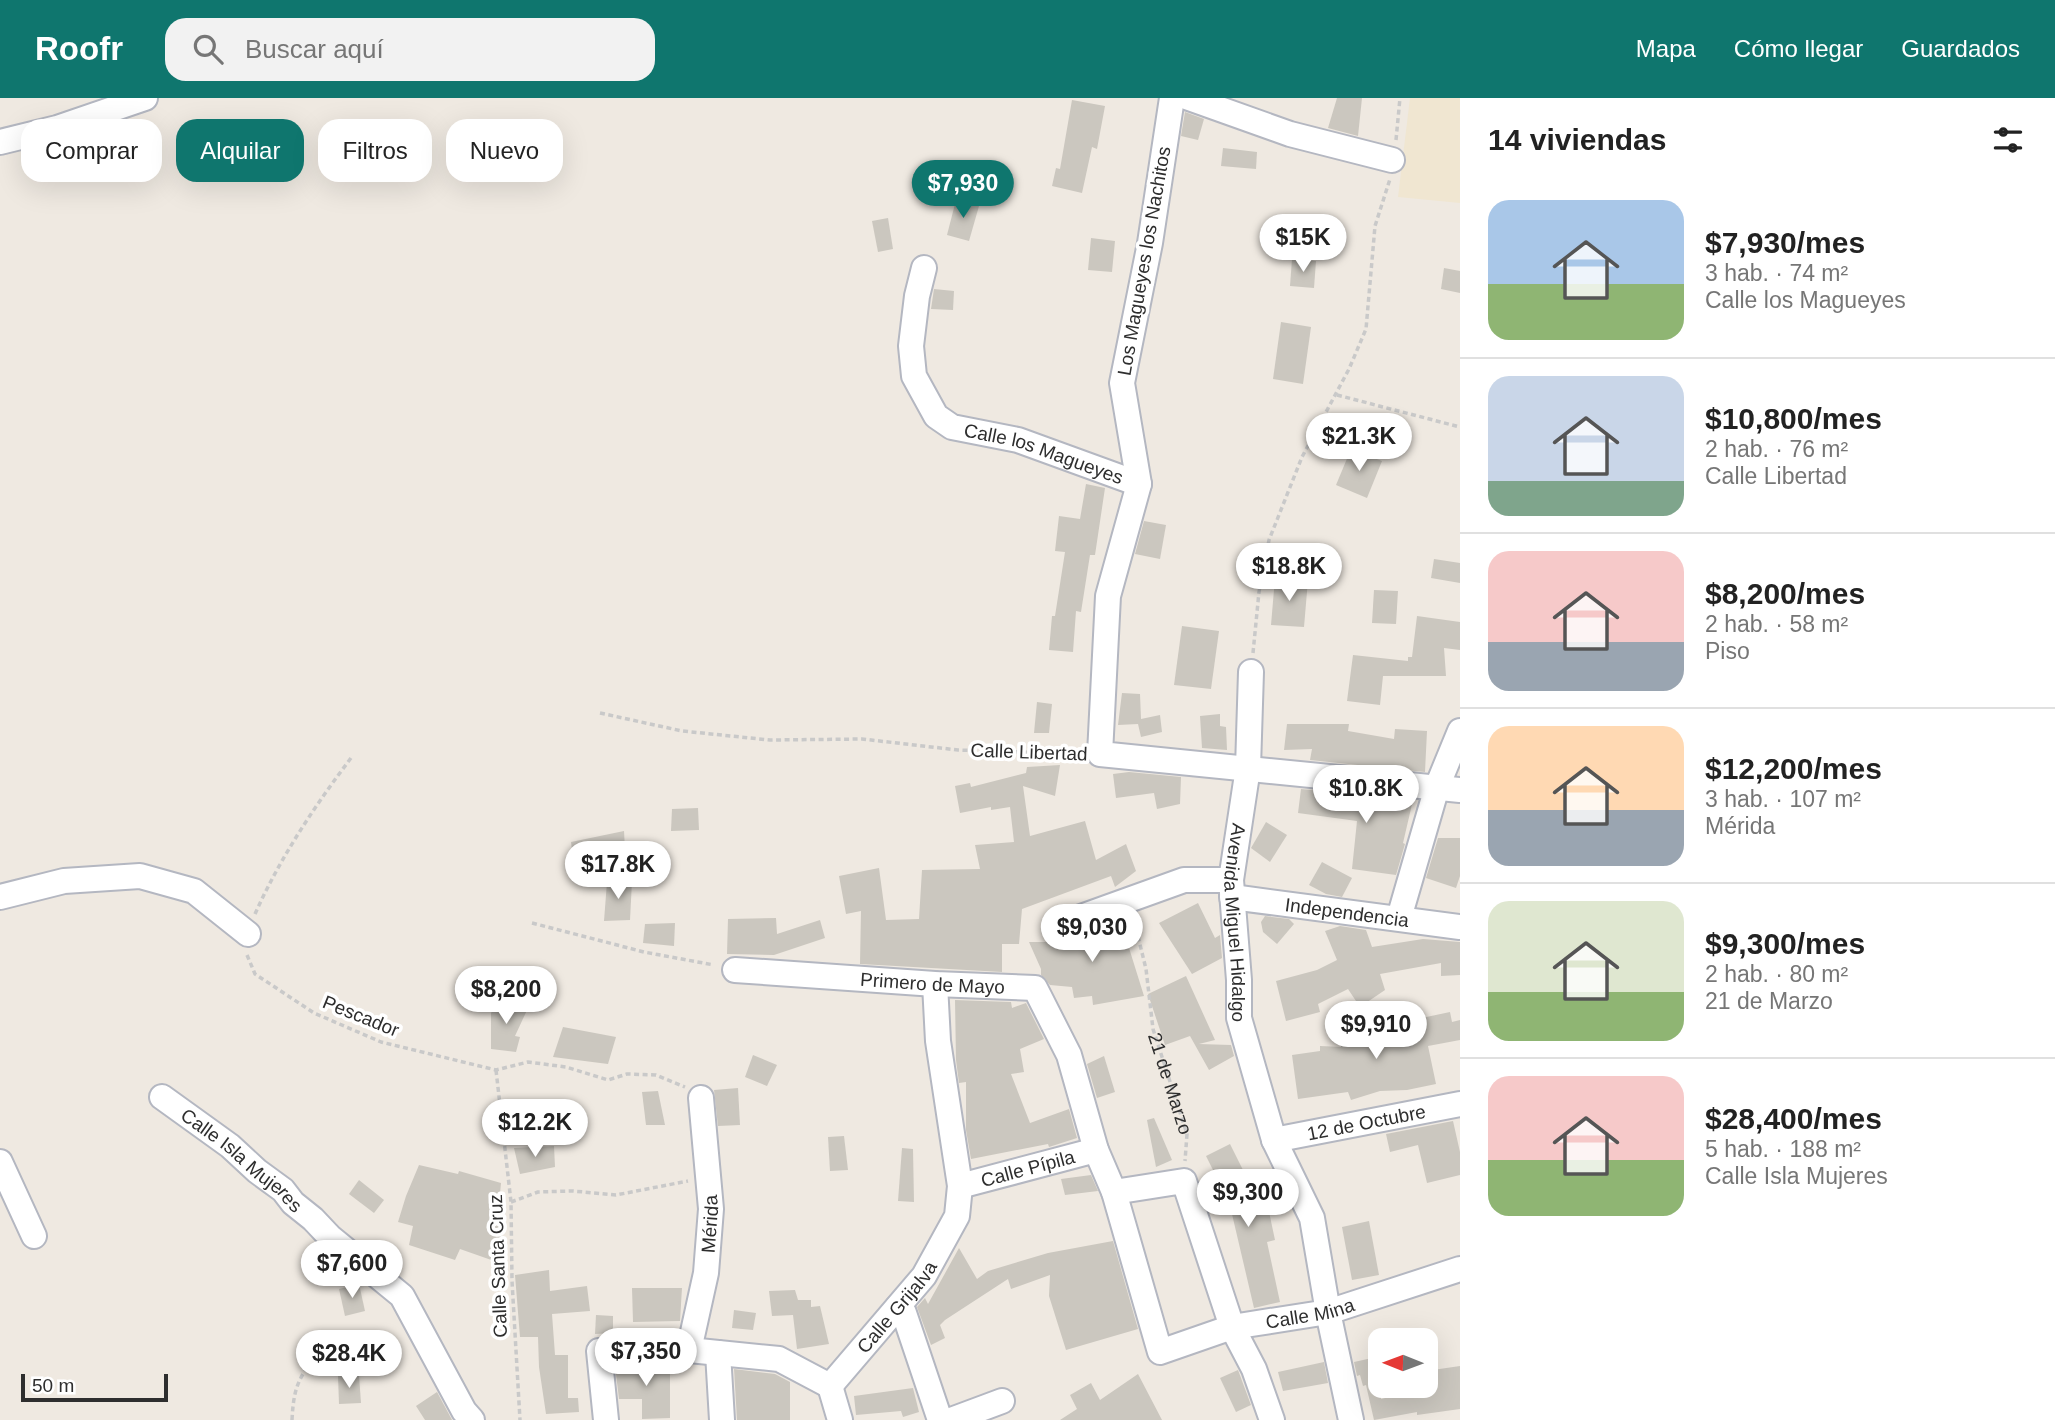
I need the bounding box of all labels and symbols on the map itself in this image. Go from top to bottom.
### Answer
street label: Los Magueyes los Nachitos [1113,145,1175,377]
pin: $7,930 [906,160,1020,220]
pin: $15K [1262,214,1344,274]
pin: $21.3K [1302,414,1416,473]
street label: Calle los Magueyes [962,419,1126,488]
pin: $18.8K [1232,544,1346,603]
street label: Calle Libertad [970,739,1088,765]
pin: $10.8K [1309,766,1423,825]
street label: Avenida Miguel Hidalgo [1221,822,1250,1022]
pin: $17.8K [561,842,675,901]
street label: Independencia [1284,894,1411,931]
pin: $9,030 [1035,904,1149,964]
pin: $8,200 [449,967,563,1026]
street label: Primero de Mayo [860,968,1005,997]
street label: Pescador [320,991,403,1041]
pin: $9,910 [1319,1002,1433,1061]
street label: 21 de Marzo [1144,1030,1197,1137]
pin: $12.2K [478,1100,592,1159]
street label: 12 de Octubre [1305,1100,1427,1144]
street label: Calle Isla Mujeres [177,1104,306,1216]
street label: Calle Pípila [978,1146,1077,1191]
pin: $9,300 [1191,1170,1305,1229]
street label: Calle Santa Cruz [485,1194,511,1338]
street label: Mérida [697,1194,722,1254]
pin: $7,600 [295,1240,409,1300]
street label: Calle Grijalva [853,1257,941,1357]
street label: Calle Mina [1264,1294,1357,1332]
pin: $7,350 [589,1328,703,1388]
north arrow [1368,1328,1438,1398]
pin: $28.4K [292,1330,406,1390]
scale bar [21,1371,168,1403]

